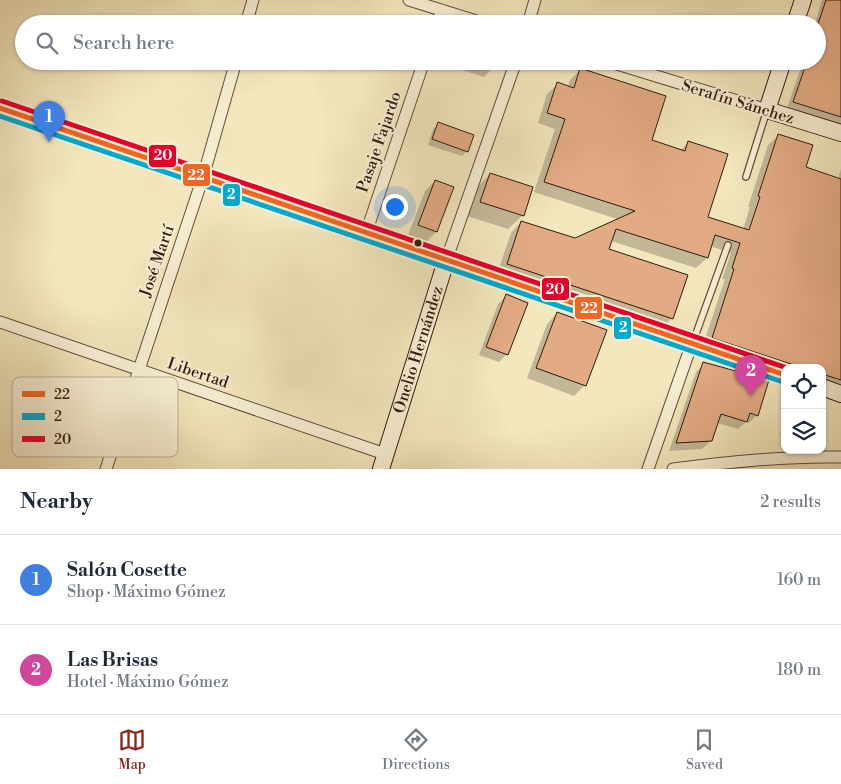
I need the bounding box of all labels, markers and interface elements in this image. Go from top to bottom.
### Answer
search box [15,15,826,70]
icon: search [33,29,61,57]
text: Search here [73,31,174,55]
street label: Serafín Sánchez [679,75,797,129]
street label: Pasaje Fajardo [352,89,406,195]
pin: 1 [33,101,65,142]
line badge: 20 [148,144,177,168]
text: 20 [154,147,172,165]
line badge: 22 [182,163,211,187]
text: 22 [187,167,205,185]
line badge: 2 [222,183,241,207]
text: 2 [227,186,236,204]
your location [382,194,408,220]
street label: José Martí [135,222,179,301]
unlabelled marker [413,238,423,248]
line badge: 20 [541,277,570,301]
text: 20 [546,281,564,299]
street label: Onelio Hernández [389,283,448,416]
line badge: 22 [574,296,603,320]
text: 22 [580,300,598,318]
line badge: 2 [613,316,632,340]
text: 2 [619,319,628,337]
street label: Libertad [165,353,231,393]
pin: 2 [735,355,767,396]
map controls [781,364,826,454]
button: locate [781,364,826,409]
legend [12,377,178,457]
text: 22 [54,386,70,404]
text: 2 [54,408,62,426]
button: layers [781,409,826,454]
text: 20 [54,431,71,449]
text: Nearby [20,489,93,515]
text: 2 results [760,492,821,512]
text: Salón Cosette [67,558,187,582]
text: 1 [32,570,40,590]
text: 160 m [777,570,821,590]
text: Shop · Máximo Gómez [67,582,226,602]
text: Las Brisas [67,648,158,672]
text: 2 [31,660,41,680]
text: 180 m [777,660,821,680]
text: Hotel · Máximo Gómez [67,672,229,692]
tab: Map [118,726,146,774]
tab: Directions [382,726,450,774]
tab: Saved [686,726,723,774]

